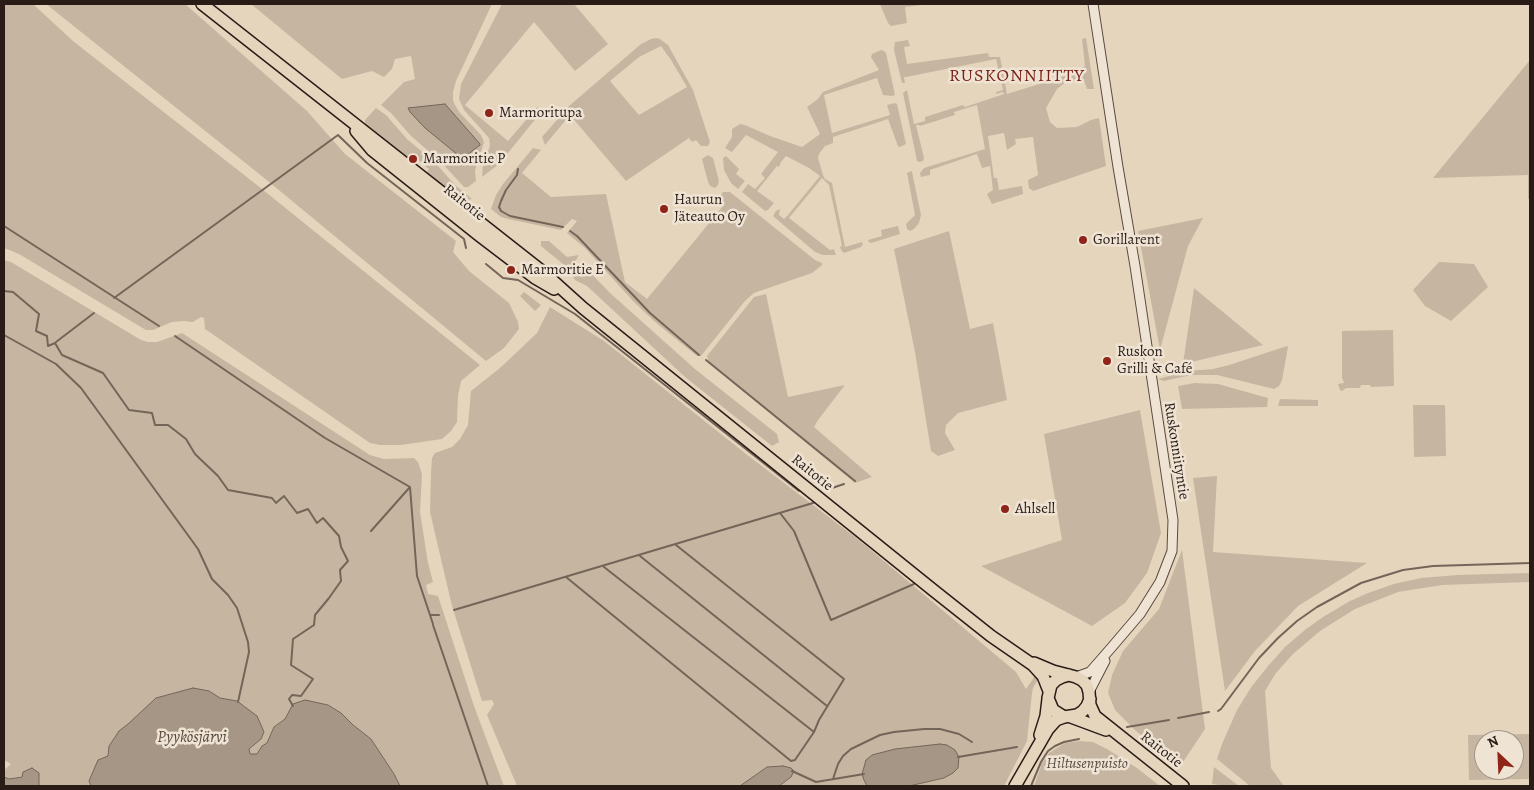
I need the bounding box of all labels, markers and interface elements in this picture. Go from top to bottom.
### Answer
district label: RUSKONNIITTY [948,66,1086,88]
place label: Marmoritupa [499,104,582,122]
marker: Marmoritupa [483,107,495,119]
place label: Marmoritie P [423,150,505,168]
marker: Marmoritie P [407,153,419,165]
street label: Raitotie [440,181,488,225]
place label: Haurun Jäteauto Oy [674,191,745,226]
marker: Haurun Jäteauto Oy [658,203,670,215]
place label: Gorillarent [1093,231,1160,249]
marker: Gorillarent [1077,234,1089,246]
place label: Marmoritie E [521,261,604,279]
marker: Marmoritie E [505,264,517,276]
place label: Ruskon Grilli & Café [1117,343,1192,378]
marker: Ruskon Grilli & Café [1101,355,1113,367]
street label: Ruskonniityntie [1159,401,1193,501]
street label: Raitotie [788,451,836,495]
place label: Ahlsell [1015,500,1055,518]
marker: Ahlsell [999,503,1011,515]
water label: Pyykösjärvi [157,728,227,748]
street label: Raitotie [1136,728,1186,772]
north arrow [1474,730,1524,780]
text: N [1484,731,1502,753]
park label: Hiltusenpuisto [1046,755,1128,773]

